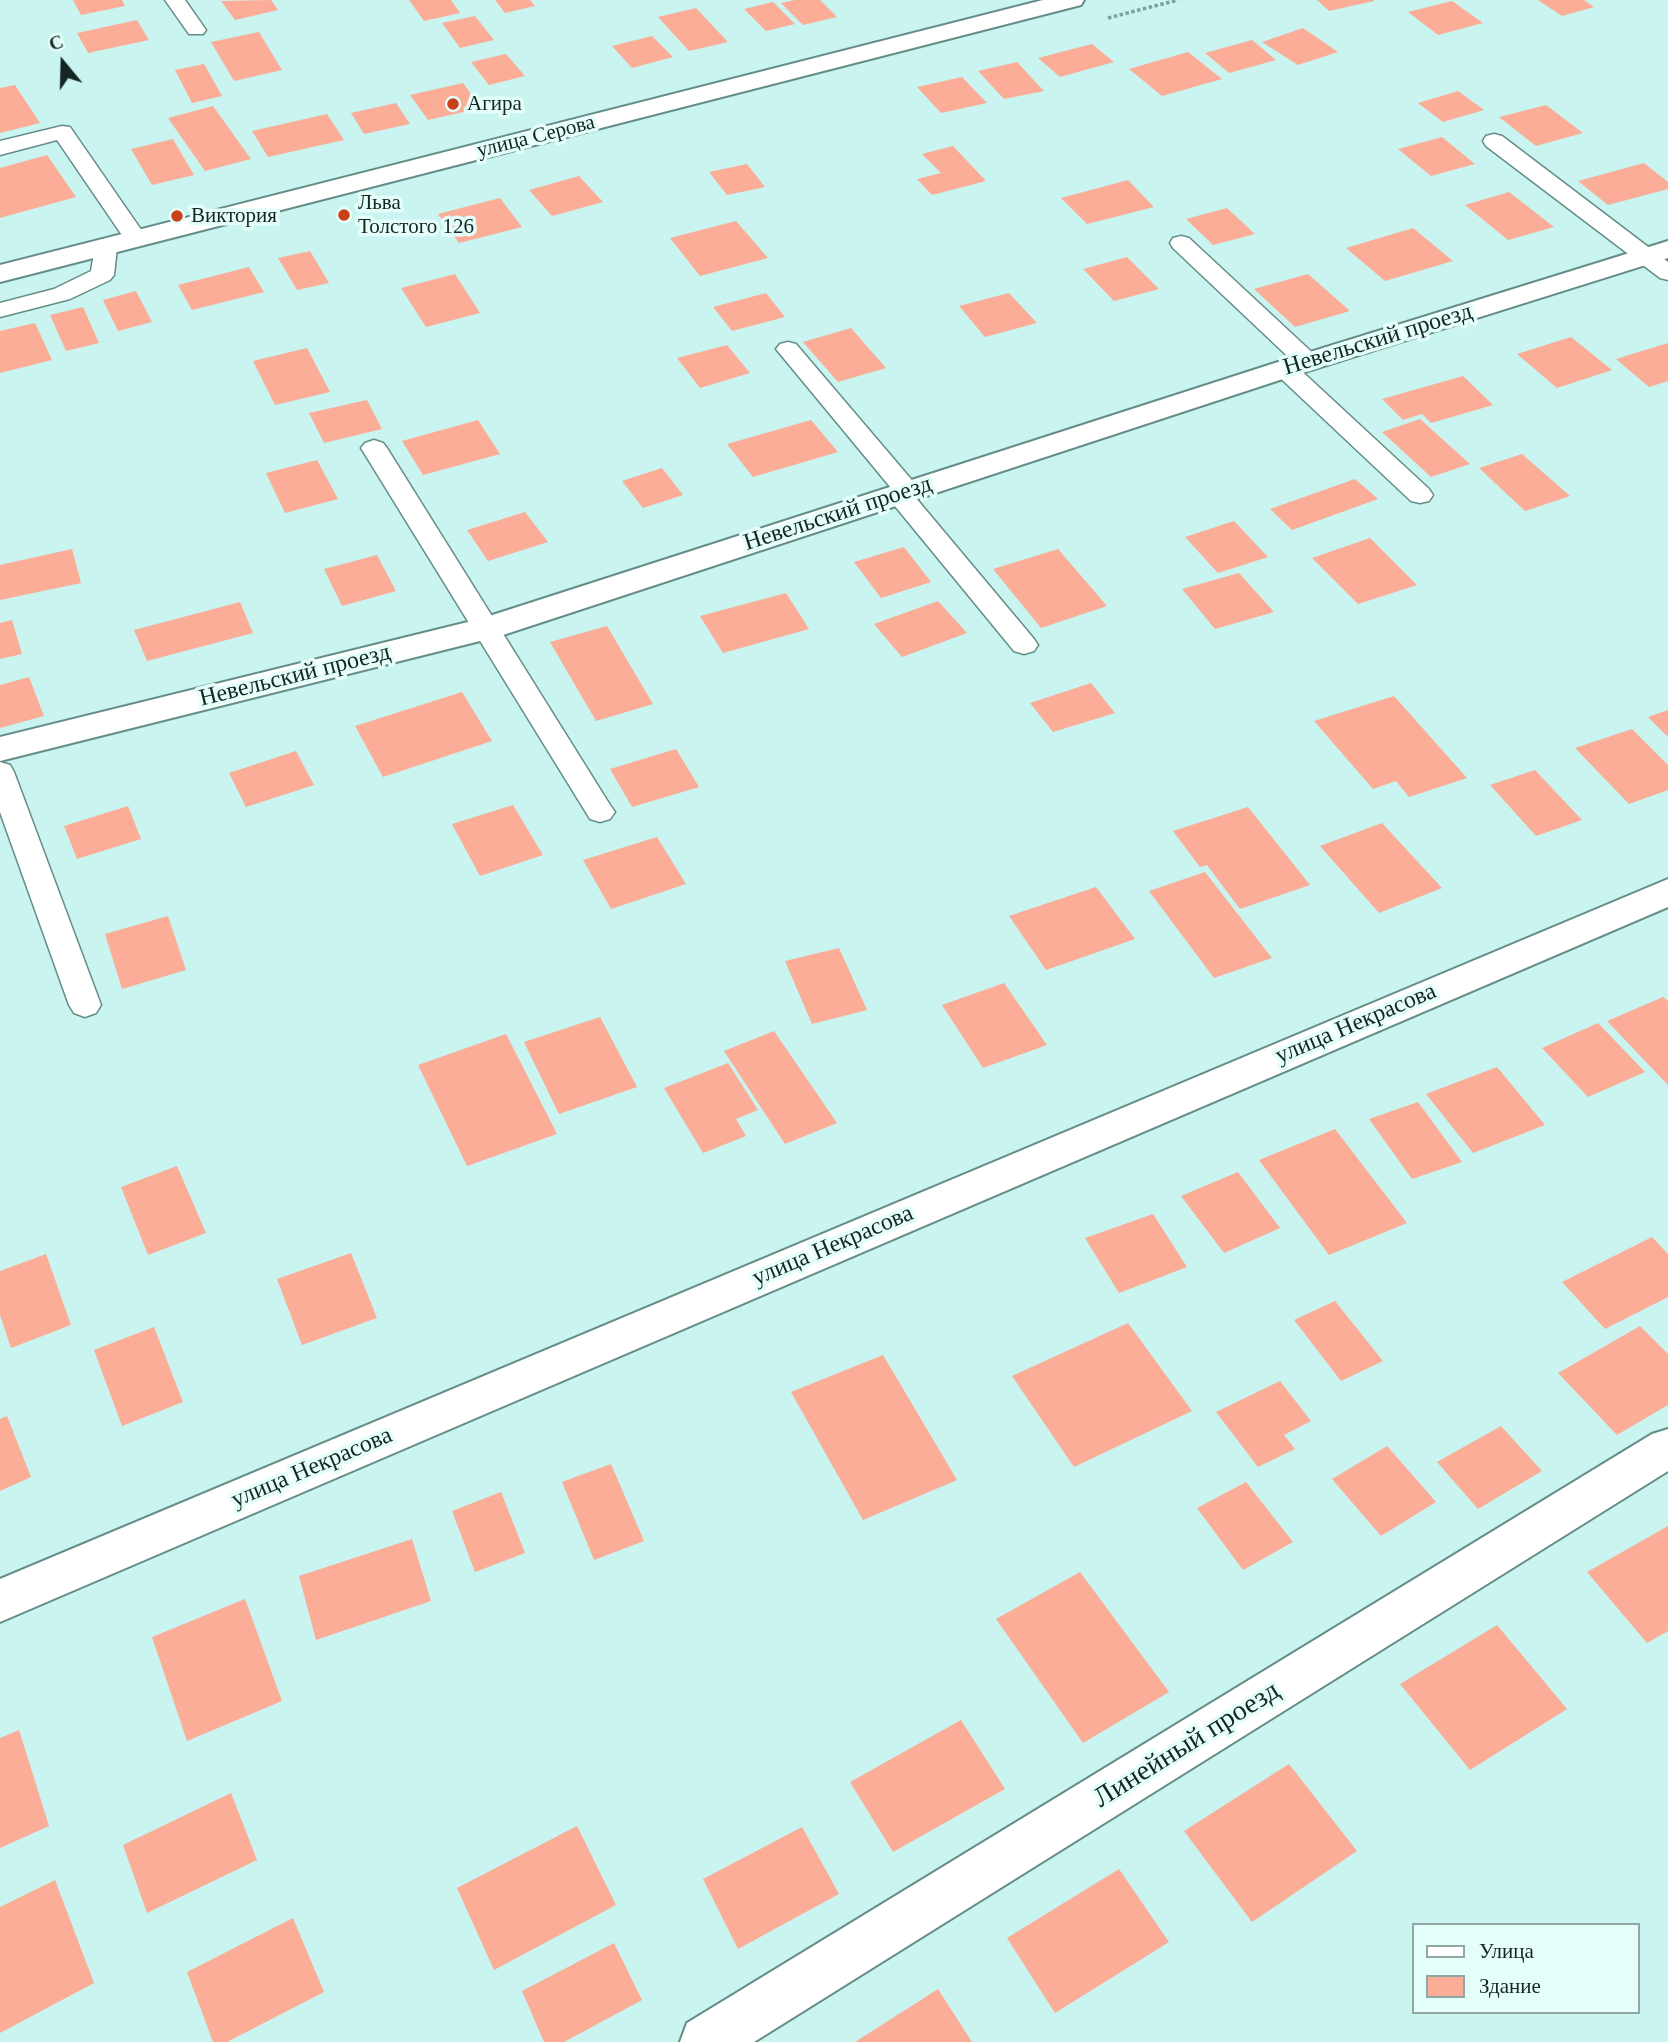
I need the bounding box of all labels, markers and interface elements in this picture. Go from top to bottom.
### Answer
north arrow [28,28,98,98]
text: С [46,31,66,55]
place label: Агира [467,91,522,117]
marker: Агира [445,96,461,112]
street label: улица Серова [474,110,598,164]
place label: Льва Толстого 126 [358,190,474,240]
place label: Виктория [191,203,277,229]
marker: Льва Толстого 126 [336,207,352,223]
marker: Виктория [169,208,185,224]
street label: Невельский проезд [1280,298,1476,382]
street label: Невельский проезд [740,470,936,558]
street label: Невельский проезд [196,638,394,714]
street label: улица Некрасова [1271,977,1441,1071]
street label: улица Некрасова [748,1199,918,1293]
street label: улица Некрасова [227,1421,397,1515]
street label: Линейный проезд [1088,1674,1286,1816]
legend [1412,1923,1640,2014]
text: Улица [1479,1939,1534,1963]
text: Здание [1479,1974,1541,1998]

